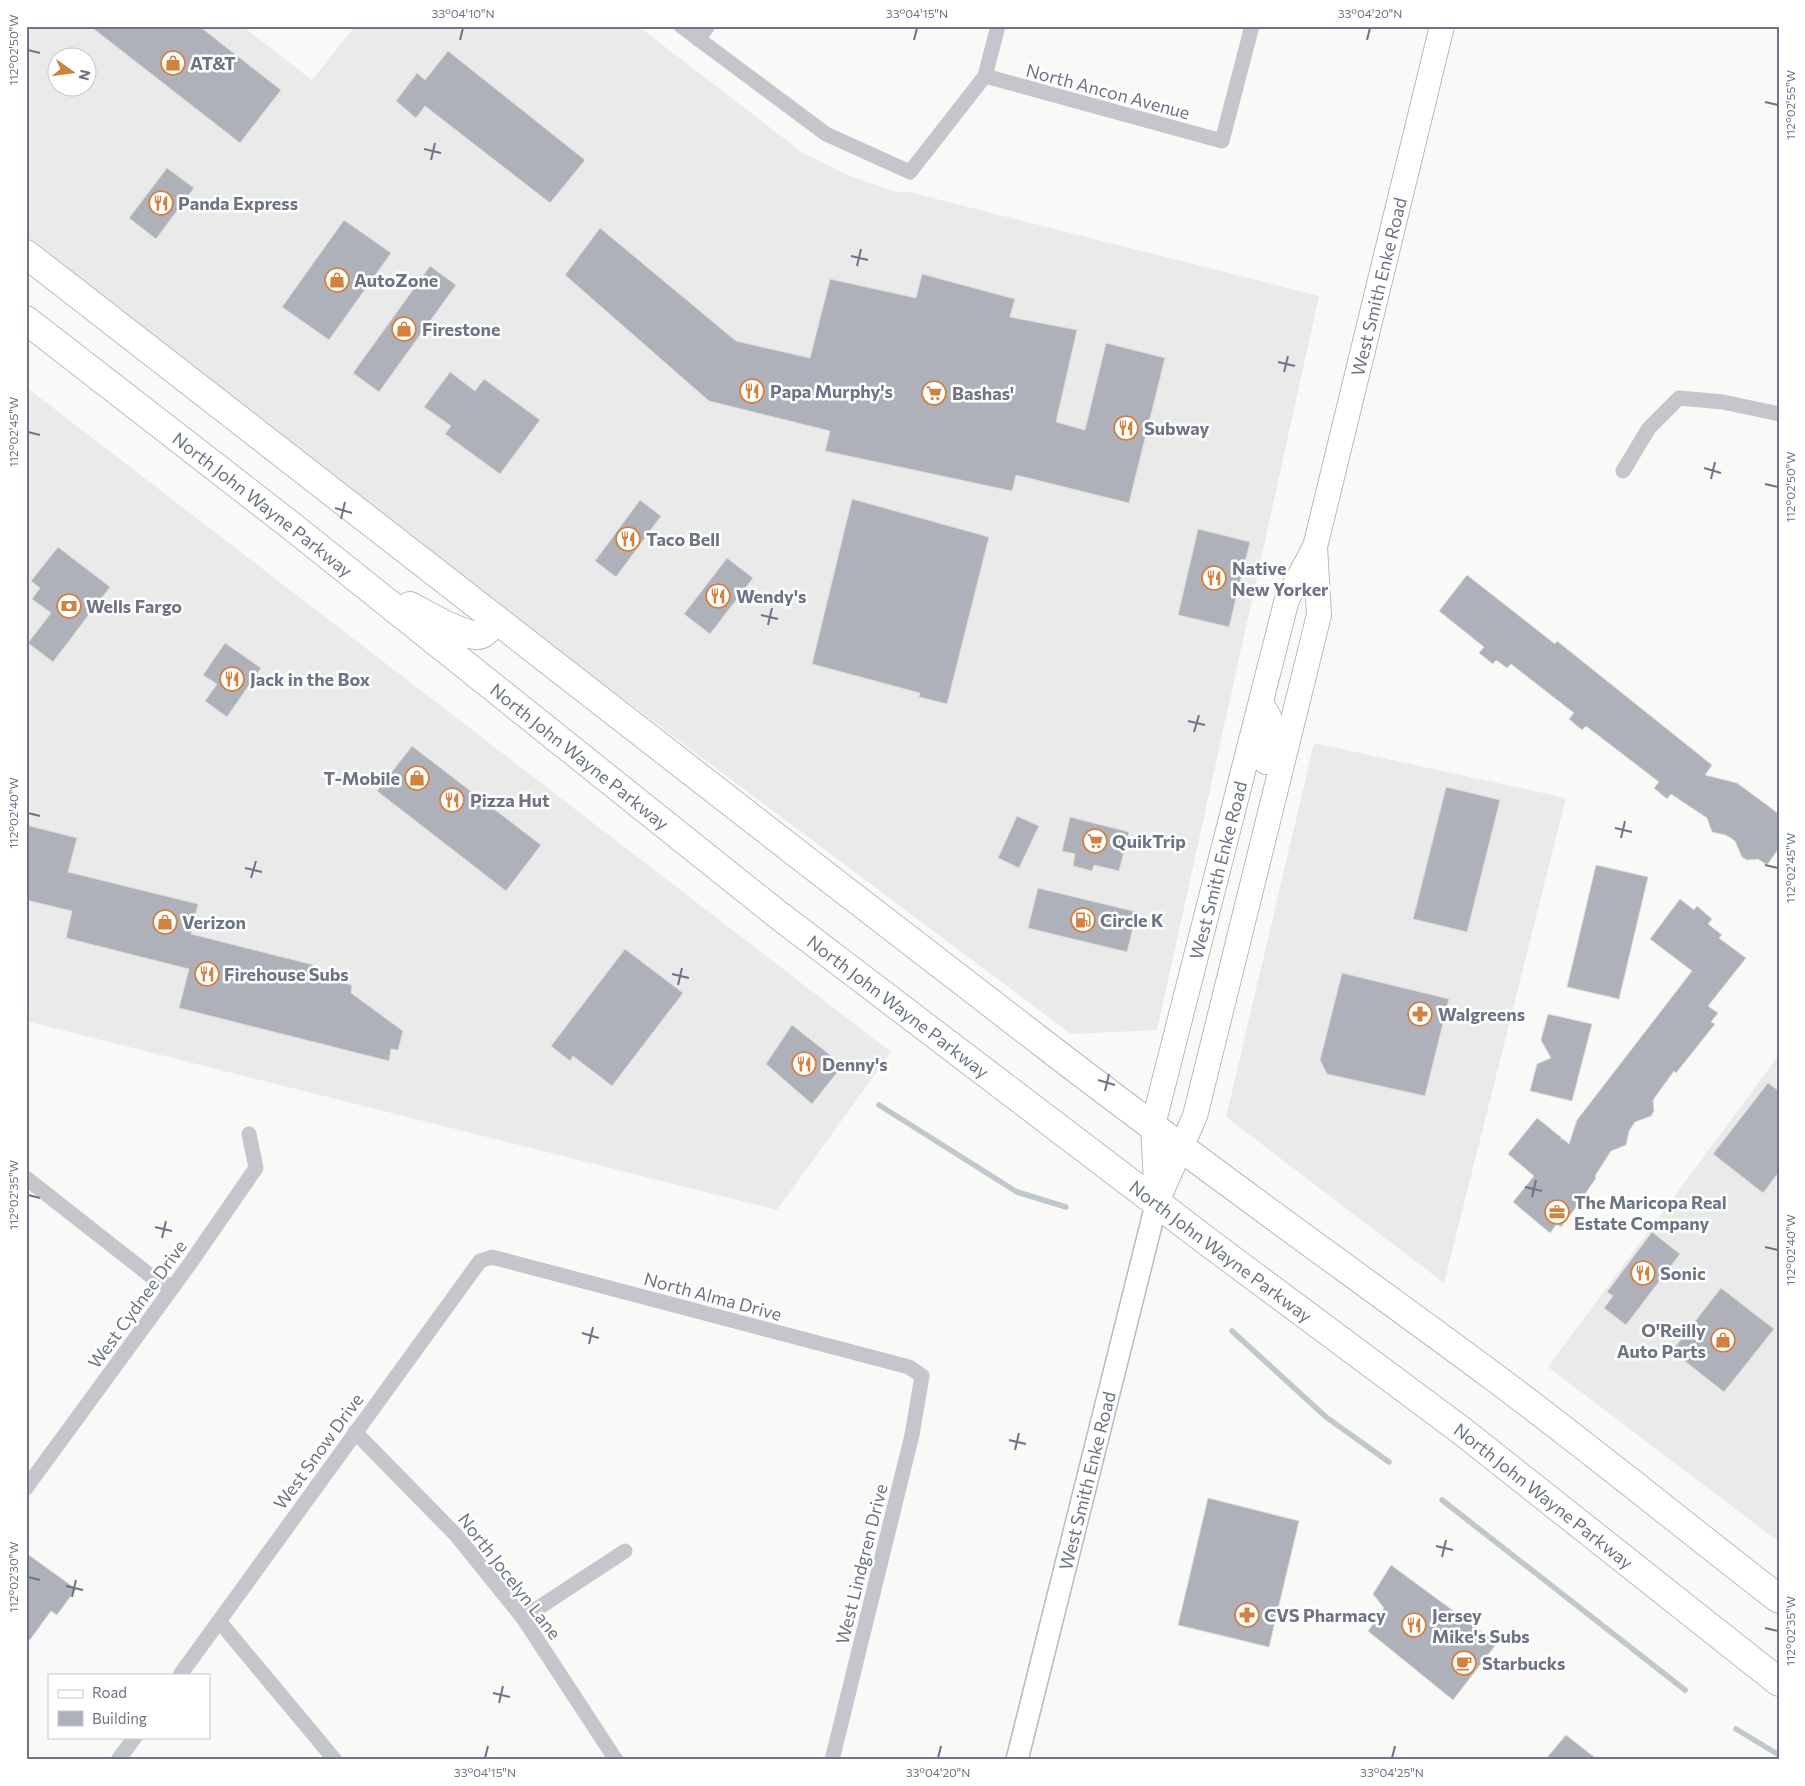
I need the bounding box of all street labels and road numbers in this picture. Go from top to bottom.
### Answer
street label: North Ancon Avenue [1024,59,1192,123]
street label: West Smith Enke Road [1346,195,1411,378]
street label: North John Wayne Parkway [168,427,357,582]
street label: North John Wayne Parkway [486,678,674,834]
street label: West Smith Enke Road [1185,779,1251,962]
street label: North John Wayne Parkway [803,930,994,1082]
street label: North John Wayne Parkway [1125,1175,1317,1327]
street label: West Cydnee Drive [83,1236,191,1372]
street label: North Alma Drive [642,1267,784,1325]
street label: West Snow Drive [268,1389,368,1513]
street label: West Smith Enke Road [1054,1389,1120,1572]
street label: North John Wayne Parkway [1450,1418,1638,1573]
street label: West Lindgren Drive [830,1481,892,1647]
street label: North Jocelyn Lane [454,1508,566,1644]

